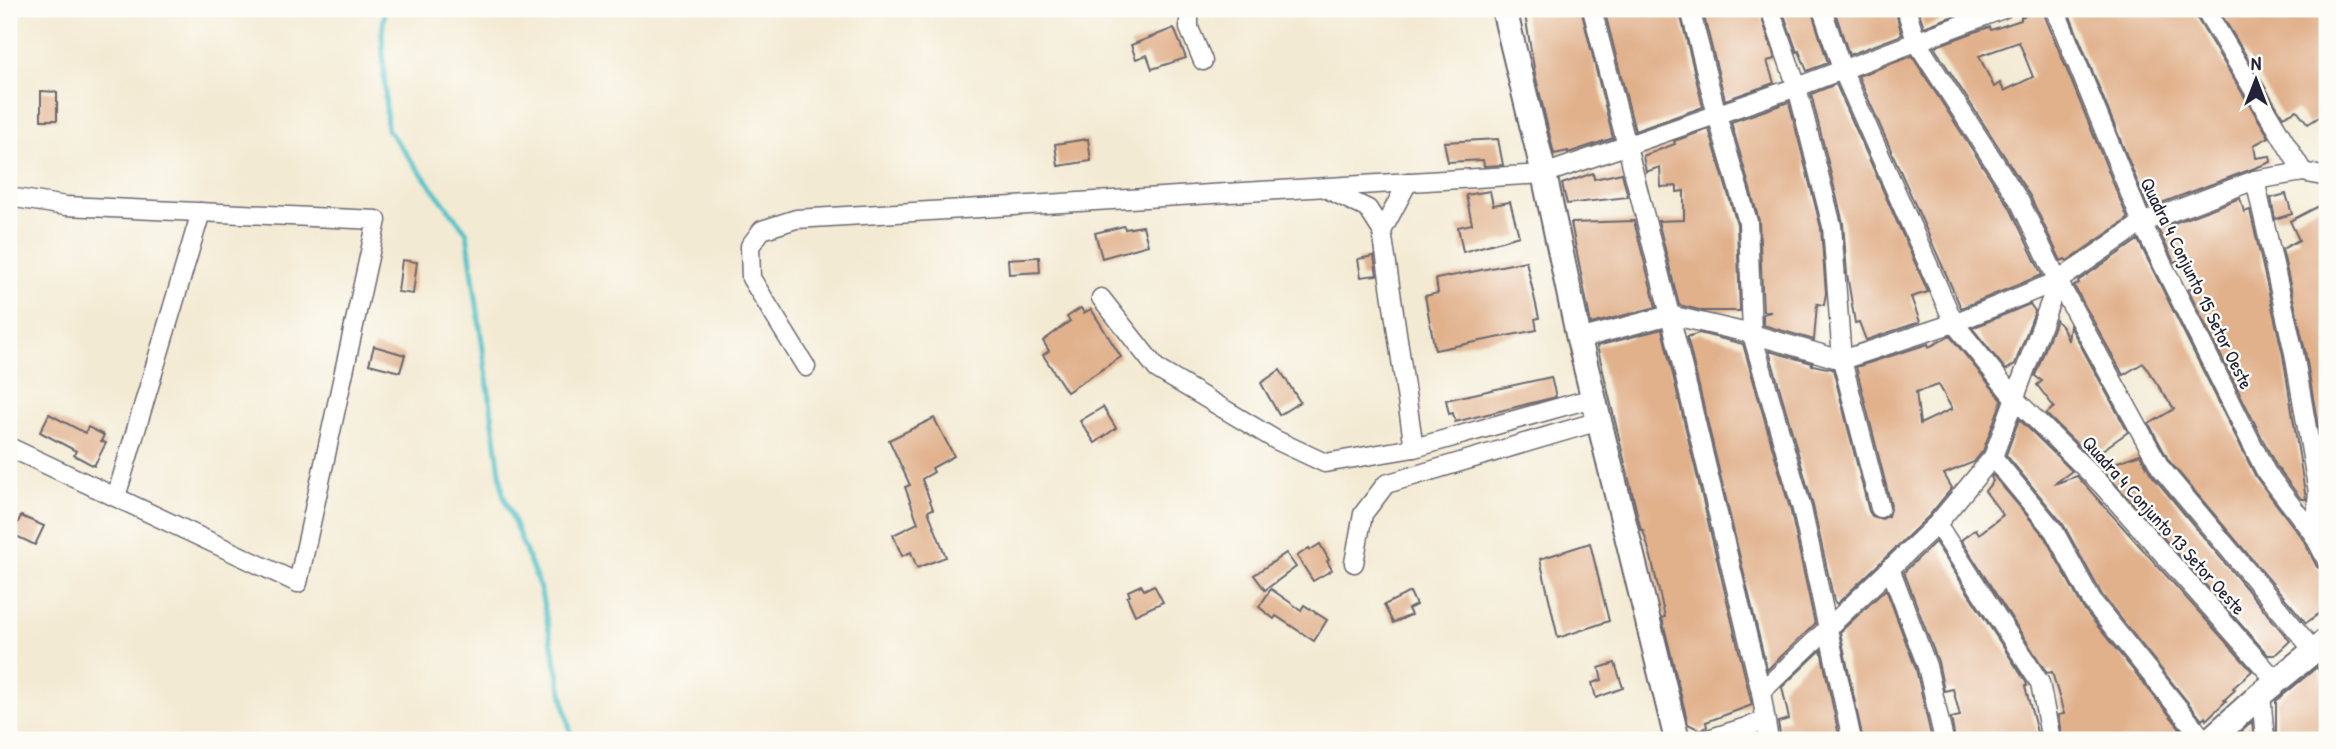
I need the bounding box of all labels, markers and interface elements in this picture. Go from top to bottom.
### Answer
north arrow [2220,46,2290,116]
text: N [2251,50,2261,76]
street label: Quadra 4 Conjunto 15 Setor Oeste [2134,173,2260,394]
street label: Quadra 4 Conjunto 13 Setor Oeste [2076,430,2252,621]

